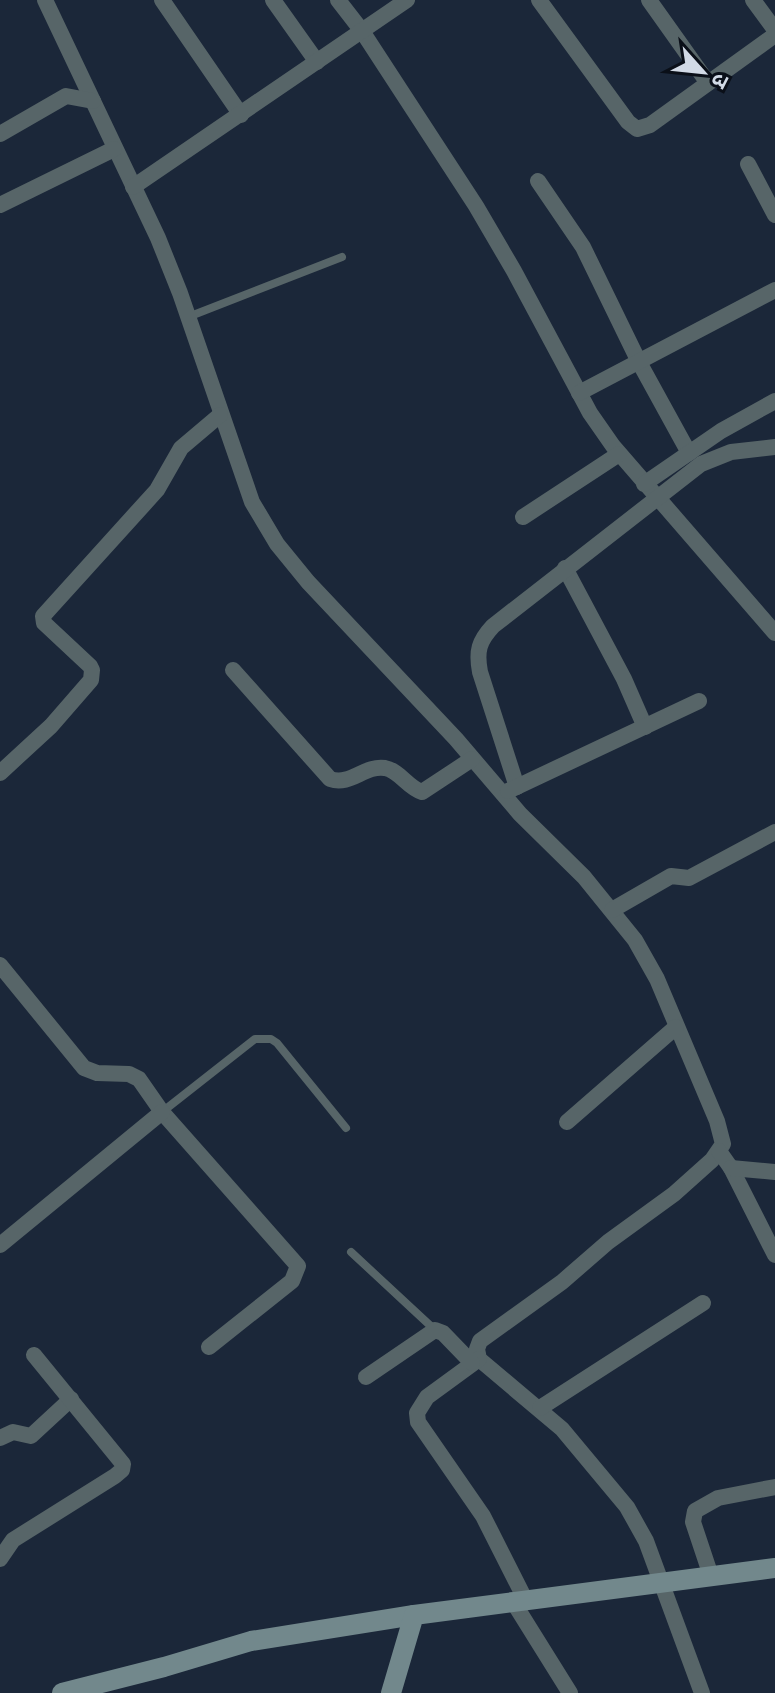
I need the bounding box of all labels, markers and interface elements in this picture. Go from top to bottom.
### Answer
north arrow [663,32,743,112]
text: उ [705,69,735,94]

